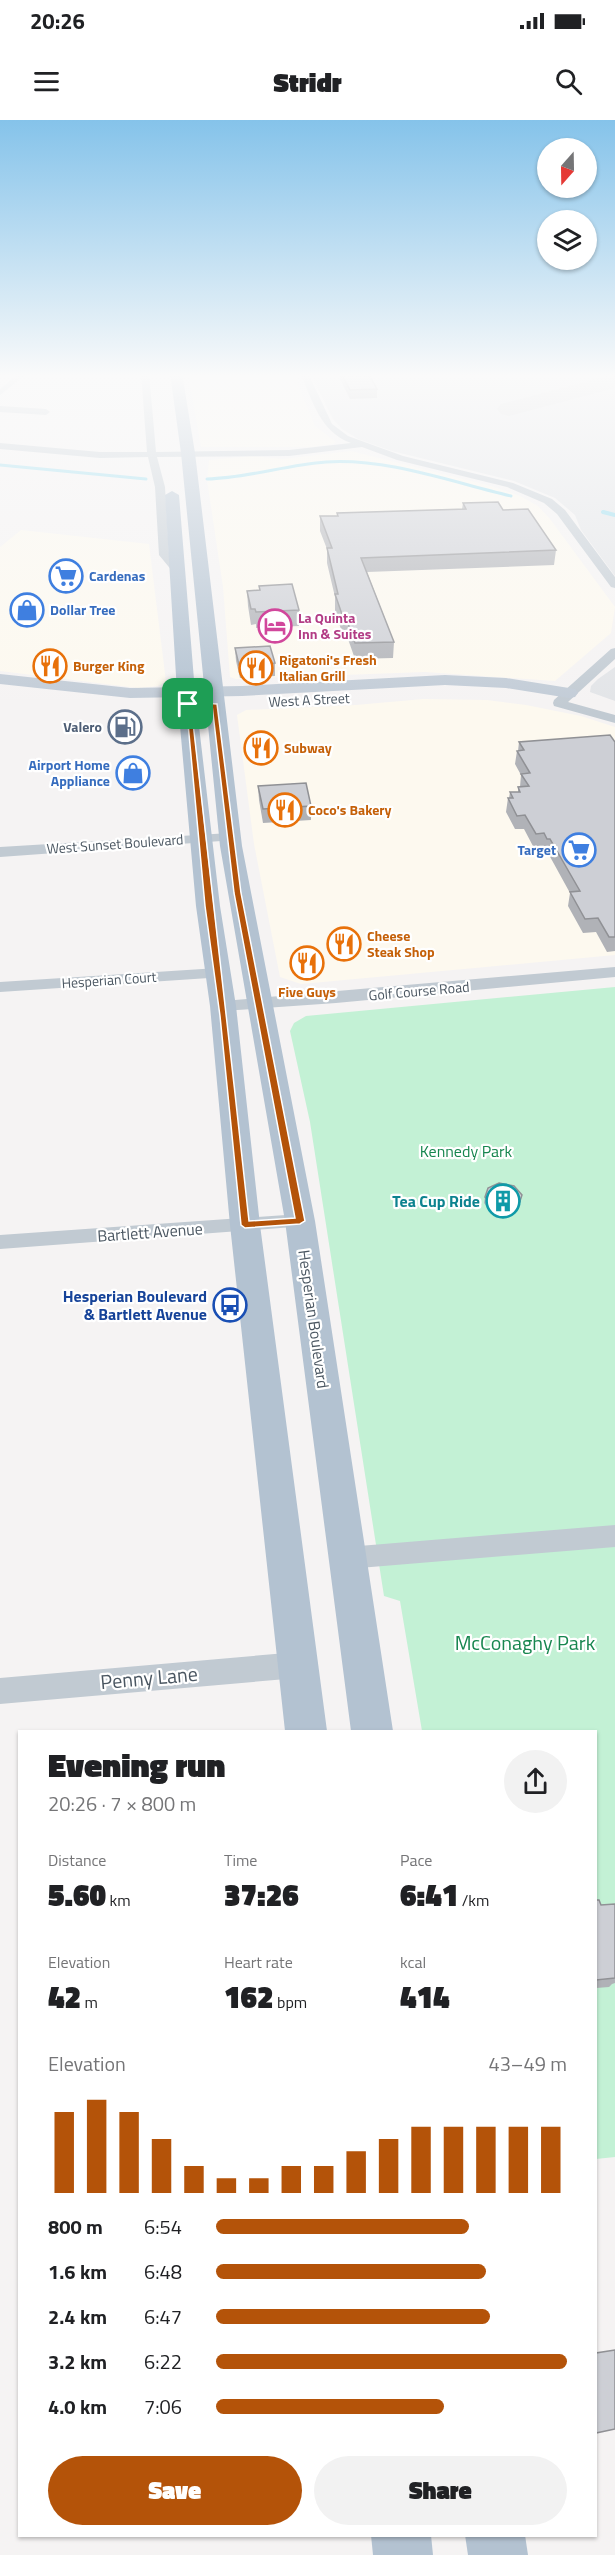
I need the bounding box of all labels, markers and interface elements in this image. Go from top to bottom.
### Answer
text: 20:26 [30,4,85,38]
text: Stridr [273,61,342,102]
icon: menu [30,65,63,98]
icon: search [552,65,585,98]
north arrow [537,138,597,198]
map controls [537,138,597,270]
button: layers [537,210,597,270]
supermarket icon: Cardenas [48,558,84,594]
place label: Cardenas [89,565,146,586]
shop icon: Dollar Tree [9,592,45,628]
place label: Dollar Tree [50,599,116,620]
place label: La Quinta Inn & Suites [298,607,372,644]
hotel icon: La Quinta Inn & Suites [257,608,293,644]
restaurant icon: Burger King [32,648,68,684]
place label: Rigatoni's Fresh Italian Grill [279,649,377,686]
restaurant icon: Rigatoni's Fresh Italian Grill [238,650,274,686]
place label: Burger King [73,655,145,676]
pin [162,678,213,729]
icon: arrive [171,687,204,720]
street label: West A Street [268,687,350,712]
fuel station icon: Valero [107,709,143,745]
place label: Valero [63,716,102,737]
restaurant icon: Subway [243,730,279,766]
place label: Subway [284,737,332,758]
place label: Airport Home Appliance [29,754,110,791]
shop icon: Airport Home Appliance [115,755,151,791]
restaurant icon: Coco's Bakery [267,792,303,828]
place label: Coco's Bakery [308,799,392,820]
street label: West Sunset Boulevard [46,828,184,859]
supermarket icon: Target [561,832,597,868]
place label: Target [518,839,556,860]
place label: Cheese Steak Shop [367,925,435,962]
restaurant icon: Cheese Steak Shop [326,926,362,962]
restaurant icon: Five Guys [289,945,325,981]
street label: Hesperian Court [61,966,157,993]
street label: Golf Course Road [368,976,470,1005]
place label: Five Guys [278,981,336,1002]
park label: Kennedy Park [420,1139,513,1163]
building icon: Tea Cup Ride [485,1183,521,1219]
place label: Tea Cup Ride [392,1189,480,1213]
street label: Bartlett Avenue [97,1216,203,1248]
street label: Hesperian Boulevard [292,1248,336,1390]
place label: Hesperian Boulevard & Bartlett Avenue [63,1284,207,1326]
bus stop icon: Hesperian Boulevard & Bartlett Avenue [212,1287,248,1323]
park label: McConaghy Park [455,1627,596,1658]
street label: Penny Lane [99,1658,199,1697]
text: Evening run [48,1740,225,1790]
button: share [504,1750,567,1813]
text: 20:26 · 7 × 800 m [48,1788,196,1819]
text: Distance [48,1848,106,1872]
text: Time [224,1848,257,1872]
text: Pace [400,1848,432,1872]
text: 5.60 [48,1872,106,1918]
text: 37:26 [224,1872,299,1918]
text: 6:41 [400,1872,458,1918]
text: km [106,1888,131,1912]
text: /km [458,1888,489,1912]
text: Elevation [48,1950,110,1974]
text: Heart rate [224,1950,293,1974]
text: kcal [400,1950,426,1974]
text: 42 [48,1974,81,2020]
text: 162 [224,1974,274,2020]
text: 414 [400,1974,450,2020]
text: m [81,1990,98,2014]
text: bpm [274,1990,307,2014]
text: Elevation [48,2048,126,2079]
text: 43–49 m [488,2048,567,2079]
text: 800 m [48,2211,103,2242]
text: 6:54 [144,2211,182,2242]
text: 1.6 km [48,2256,107,2287]
text: 6:48 [144,2256,182,2287]
text: 2.4 km [48,2301,107,2332]
text: 6:47 [144,2301,182,2332]
text: 3.2 km [48,2346,107,2377]
text: 6:22 [144,2346,182,2377]
text: 4.0 km [48,2391,107,2422]
text: 7:06 [144,2391,182,2422]
button: Save [48,2456,302,2525]
button: Share [314,2456,567,2525]

